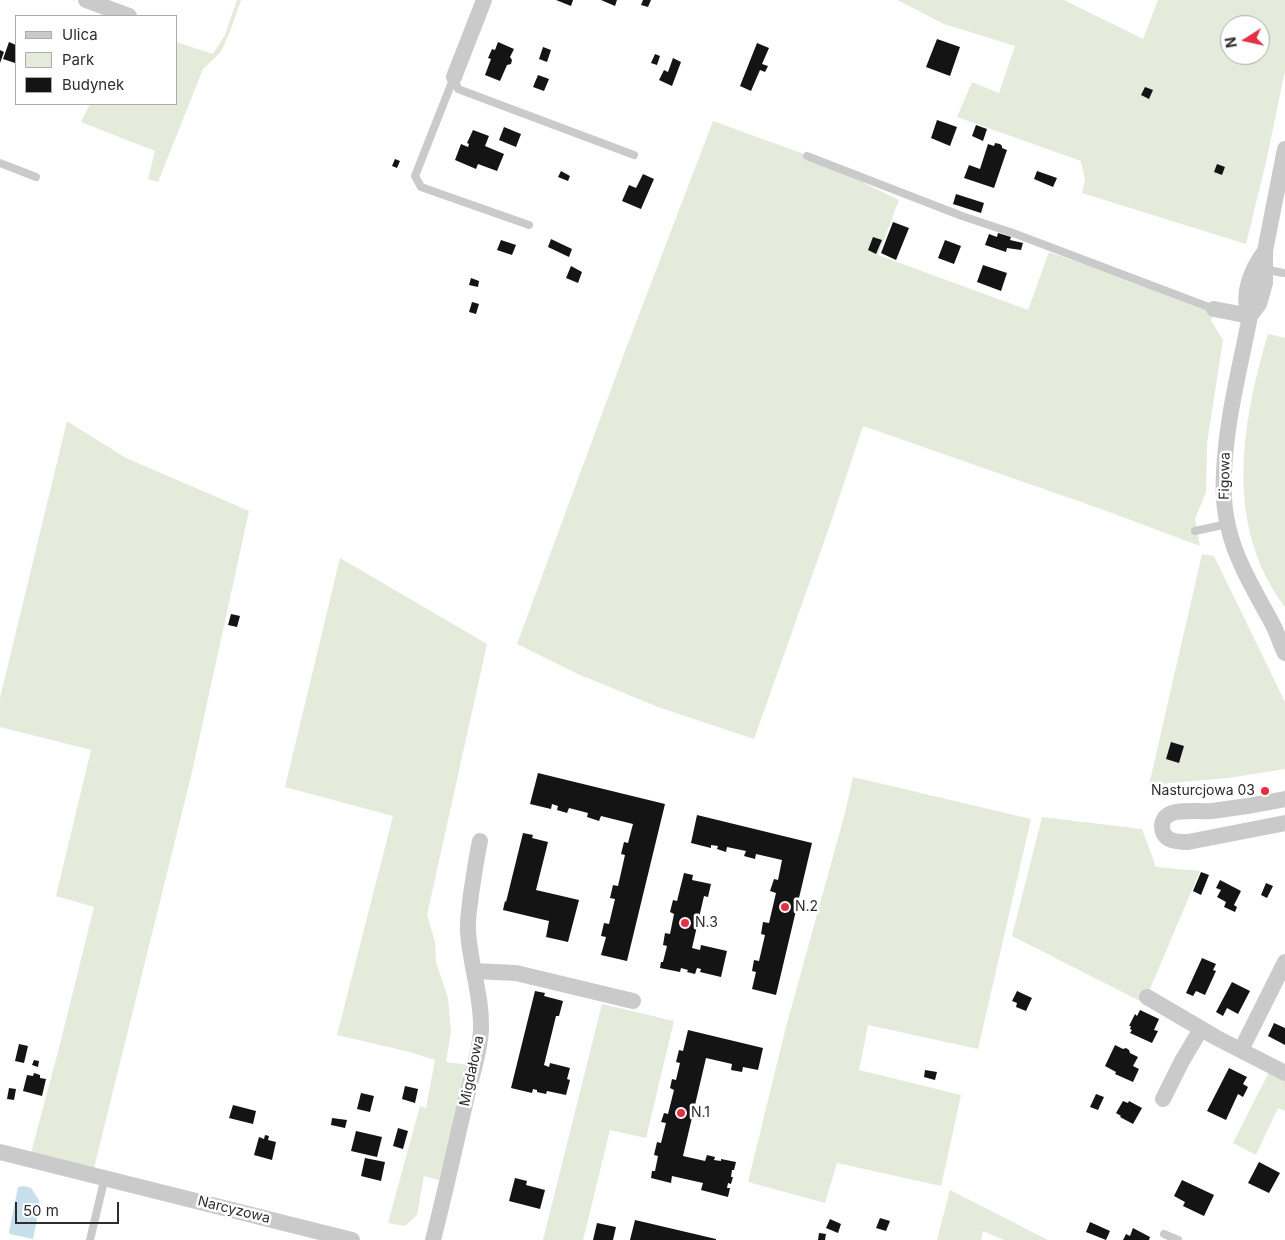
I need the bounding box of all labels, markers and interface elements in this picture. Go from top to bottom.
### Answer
legend [15,15,178,105]
north arrow [1220,15,1270,65]
text: Ulica [62,25,98,44]
text: N [1221,36,1240,49]
text: Park [62,50,94,69]
text: Budynek [62,75,124,94]
street label: Figowa [1216,452,1234,500]
place label: Nasturcjowa 03 [1151,783,1255,799]
marker: Nasturcjowa 03 [1259,785,1271,797]
place label: N.2 [795,899,818,915]
marker: N.2 [779,901,791,913]
place label: N.3 [695,915,718,931]
marker: N.3 [679,917,691,929]
street label: Migdałowa [456,1034,488,1108]
place label: N.1 [691,1105,710,1121]
marker: N.1 [675,1107,687,1119]
scale bar [18,1192,121,1224]
street label: Narcyzowa [196,1193,272,1227]
text: 50 m [23,1201,59,1220]

